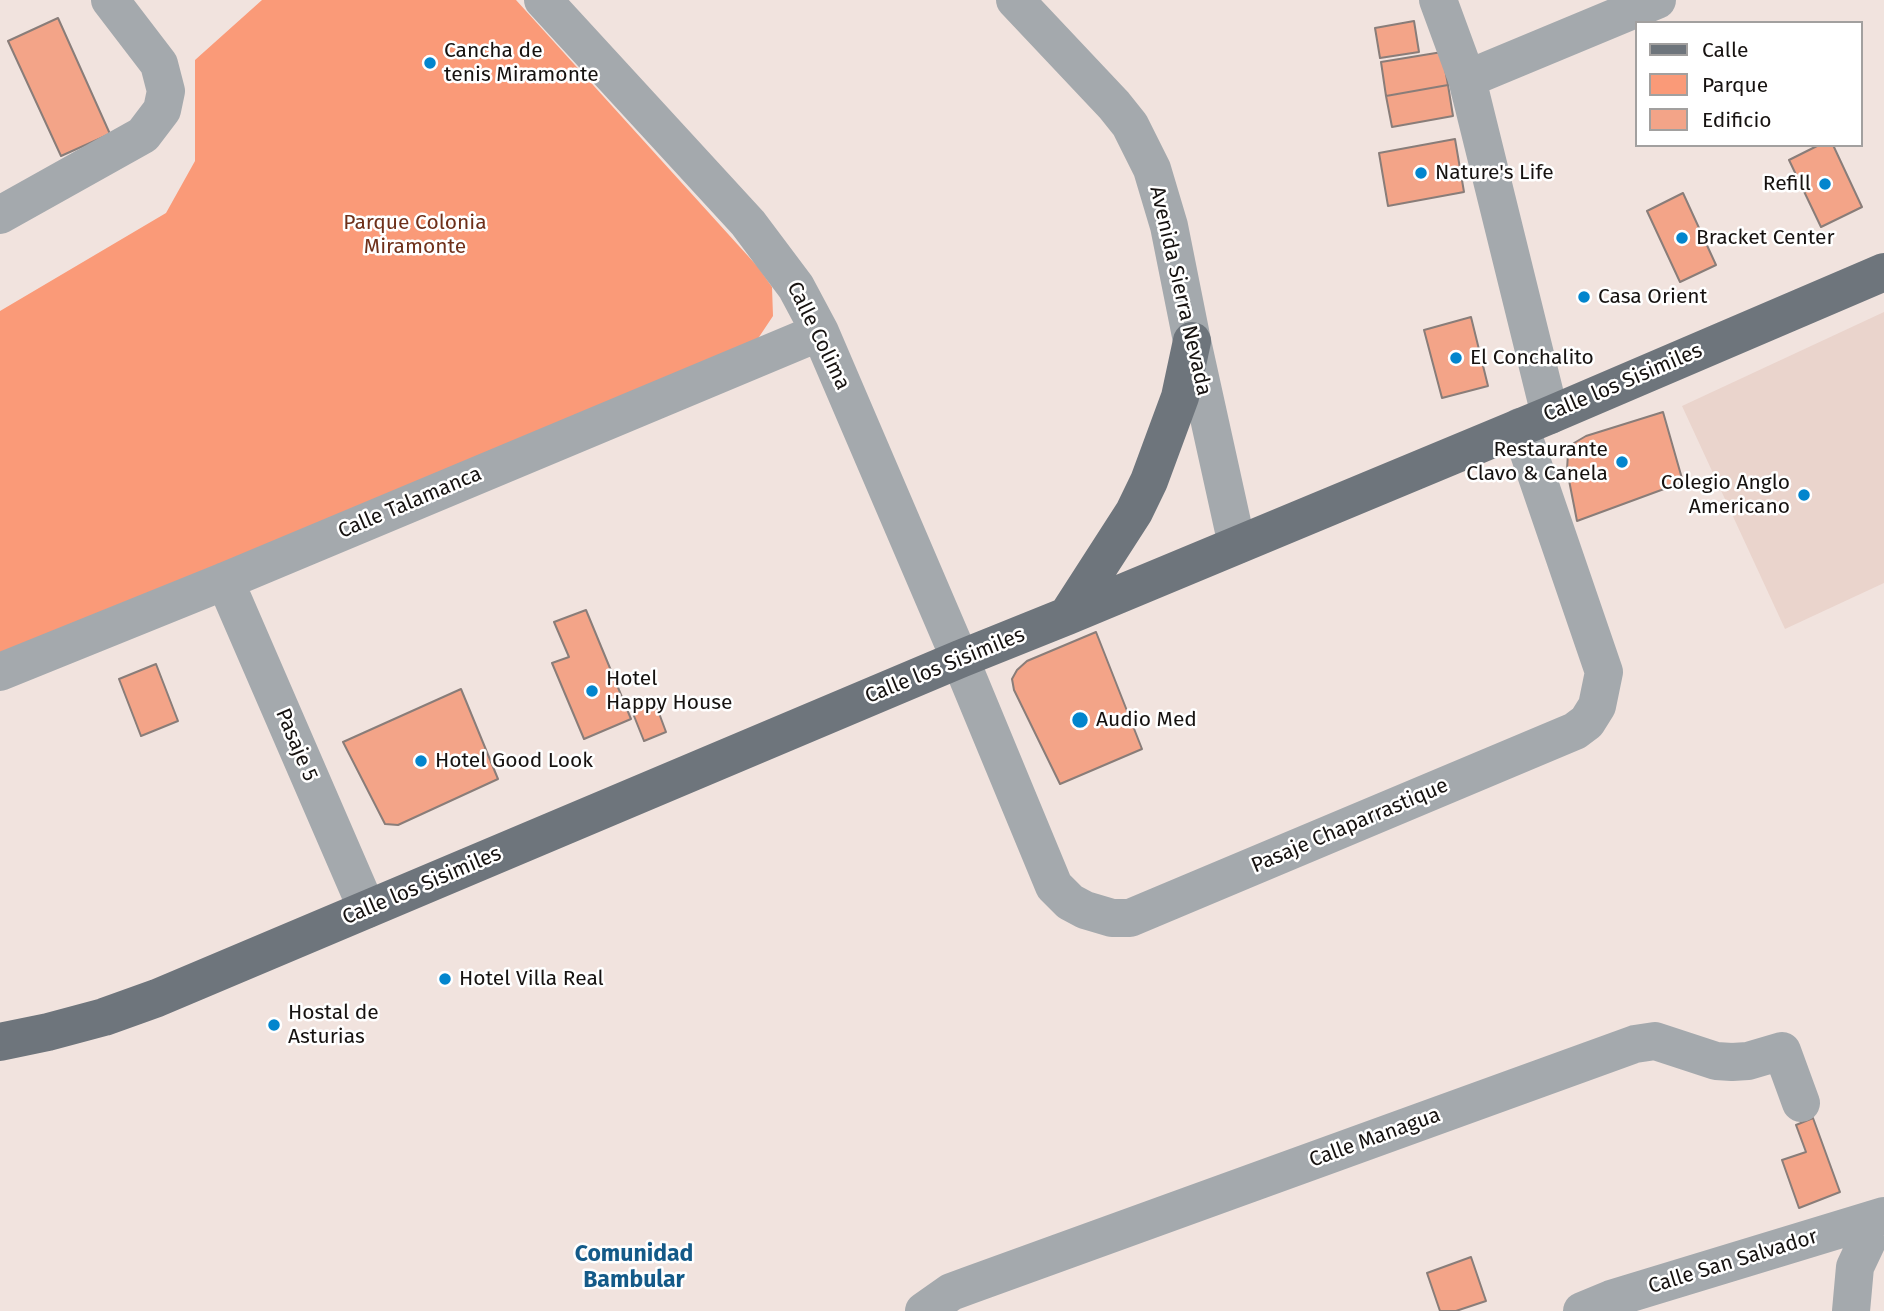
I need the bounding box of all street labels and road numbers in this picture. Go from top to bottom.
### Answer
street label: Avenida Sierra Nevada [1144,184,1216,398]
street label: Calle Colima [781,278,855,394]
street label: Calle los Sisimiles [1540,338,1706,428]
street label: Calle Talamanca [334,461,486,545]
street label: Calle los Sisimiles [861,622,1029,710]
street label: Pasaje 5 [269,705,323,785]
street label: Pasaje Chaparrastique [1248,773,1452,879]
street label: Calle los Sisimiles [339,841,505,931]
street label: Calle Managua [1306,1103,1444,1173]
street label: Calle San Salvador [1645,1224,1821,1300]

